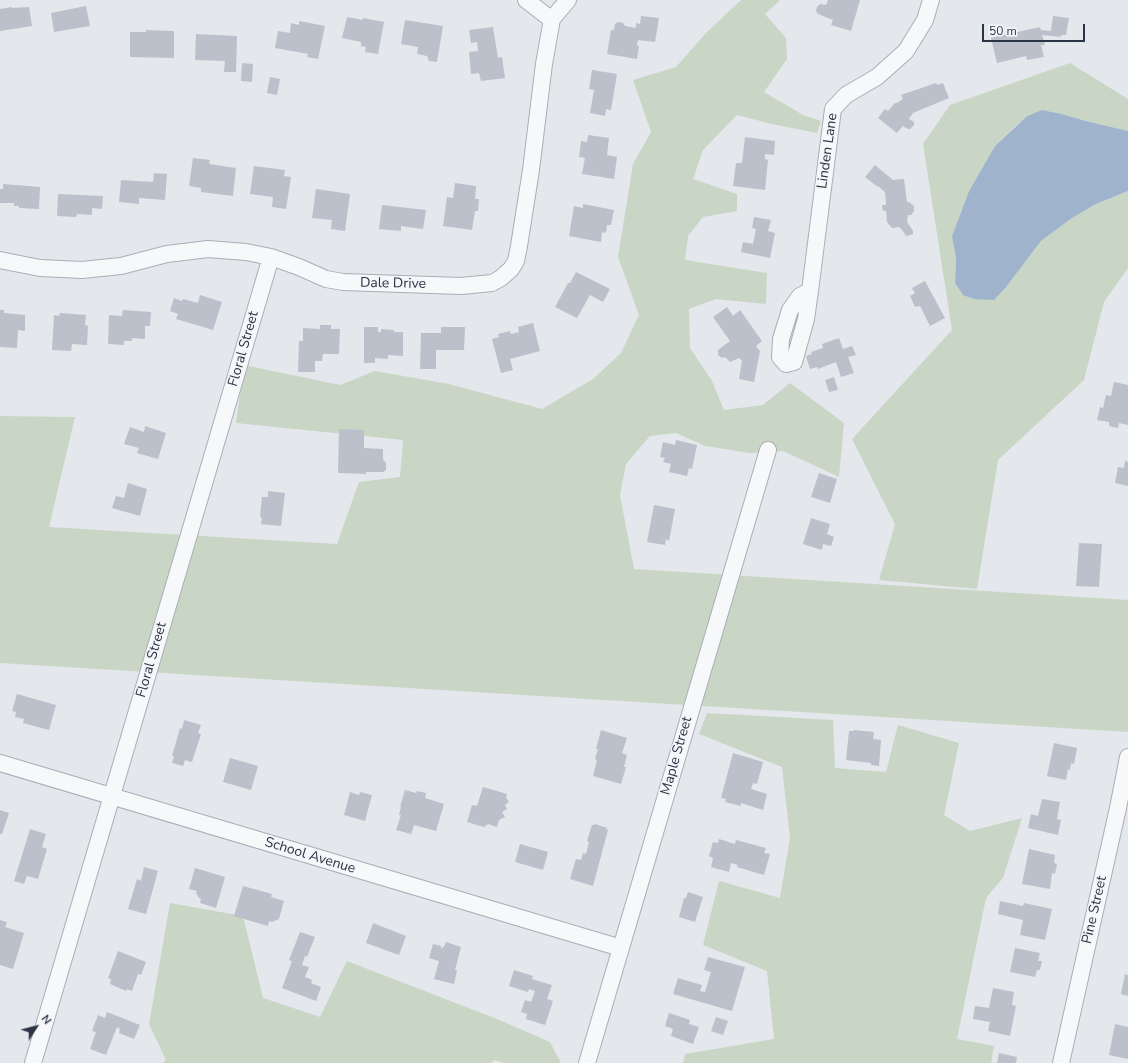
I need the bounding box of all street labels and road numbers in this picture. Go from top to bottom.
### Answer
street label: Linden Lane [814,112,842,190]
street label: Dale Drive [360,275,426,293]
street label: Floral Street [225,309,263,389]
street label: Floral Street [133,620,171,700]
street label: Maple Street [658,715,696,797]
street label: School Avenue [263,834,357,878]
street label: Pine Street [1079,874,1111,946]

